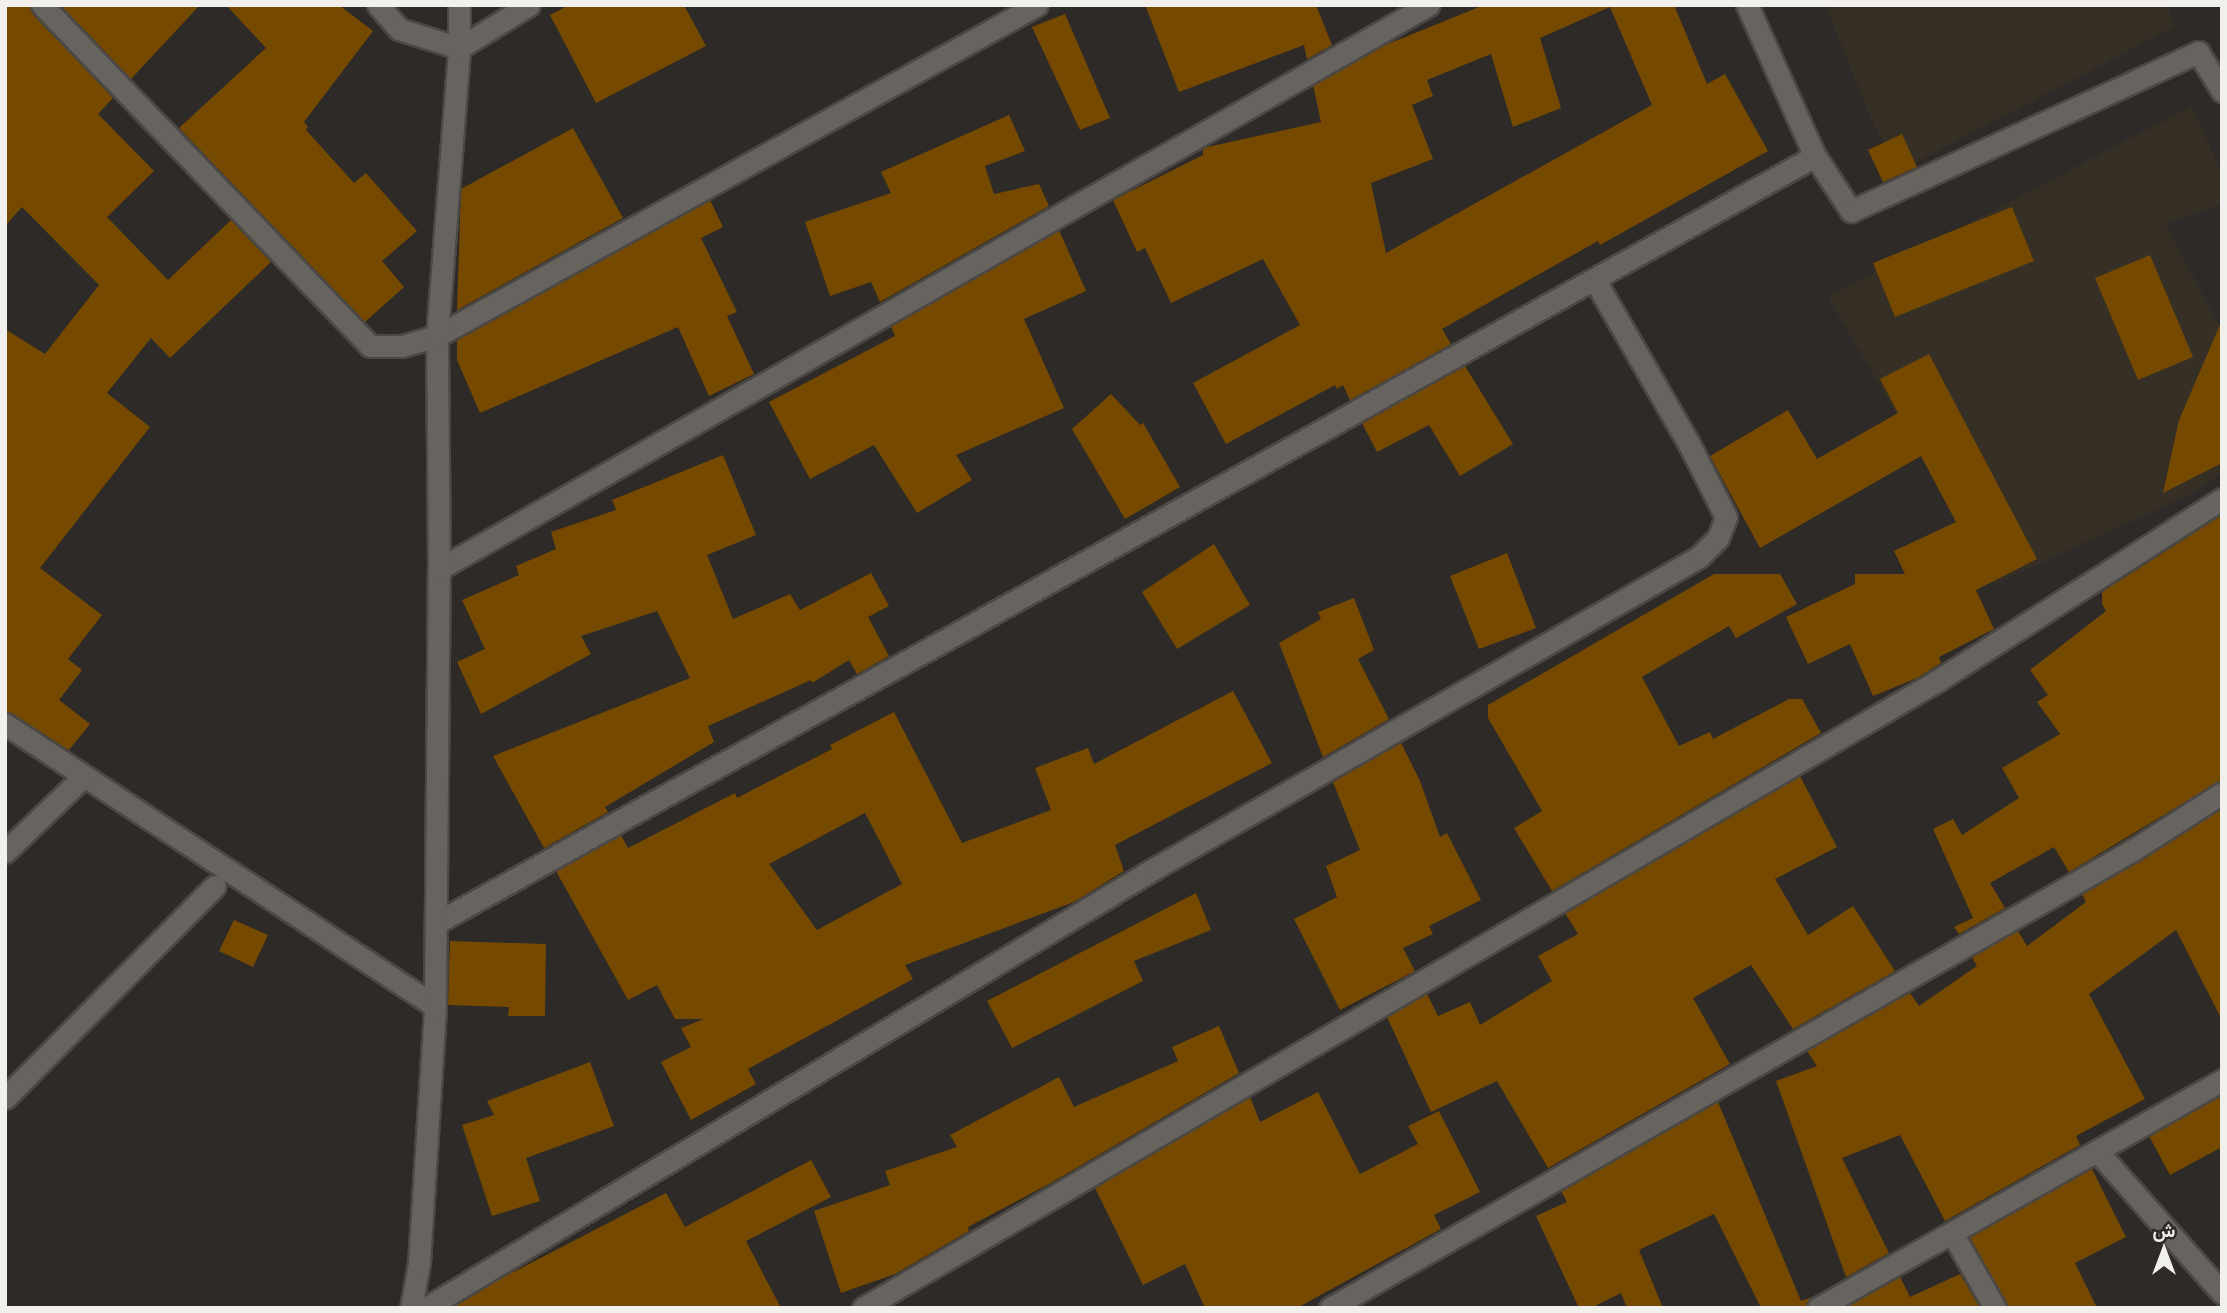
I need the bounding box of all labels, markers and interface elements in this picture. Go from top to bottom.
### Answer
north arrow [2129,1215,2199,1285]
text: ش [2153,1216,2175,1242]

